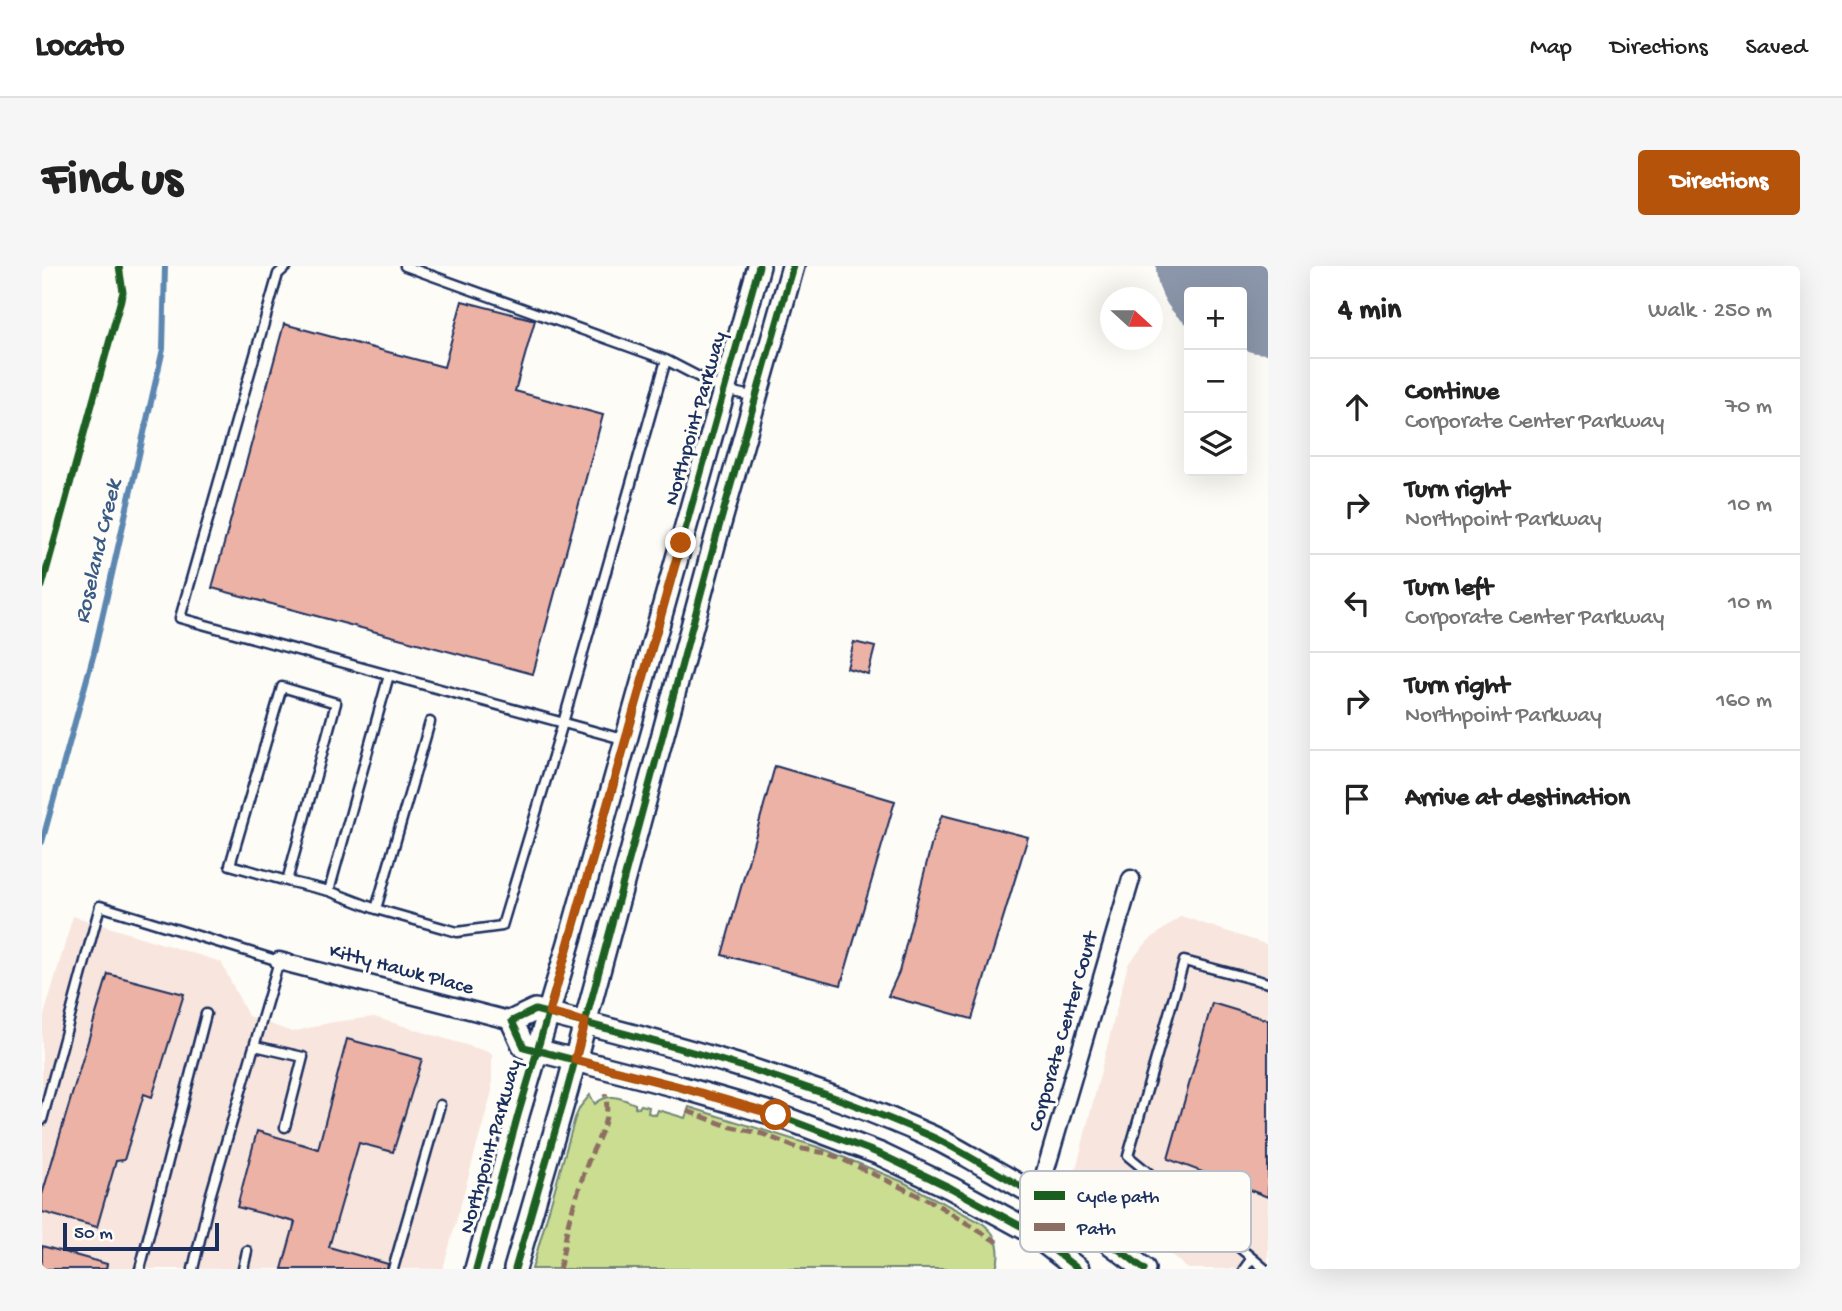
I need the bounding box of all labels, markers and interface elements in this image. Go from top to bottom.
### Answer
text: Locato [35,29,124,67]
text: Map [1530,34,1572,63]
text: Directions [1610,34,1708,63]
text: Saved [1746,34,1807,63]
button: Directions [1638,150,1800,215]
text: Find us [42,153,182,211]
north arrow [1100,287,1163,350]
map controls [1184,287,1247,476]
button: + [1184,287,1247,350]
text: 4 min [1338,294,1401,329]
text: Walk · 250 m [1648,298,1772,325]
street label: Northpoint Parkway [660,329,734,509]
button: − [1184,350,1247,413]
text: Continue [1405,378,1499,409]
icon: ahead [1338,388,1376,426]
text: 70 m [1725,394,1772,421]
text: Corporate Center Parkway [1405,409,1664,436]
button: layers [1184,413,1247,476]
water label: Roseland Creek [69,475,129,626]
text: Turn right [1405,476,1509,507]
icon: right [1338,486,1376,524]
text: 10 m [1728,492,1772,519]
text: Northpoint Parkway [1405,507,1602,534]
route end [665,527,696,558]
text: Turn left [1405,574,1493,605]
icon: left [1338,584,1376,622]
text: 10 m [1728,590,1772,617]
text: Corporate Center Parkway [1405,605,1664,632]
text: Turn right [1405,672,1509,703]
icon: right [1338,682,1376,720]
text: 160 m [1716,688,1772,715]
text: Northpoint Parkway [1405,703,1602,730]
icon: arrive [1338,780,1376,818]
text: Arrive at destination [1405,784,1630,815]
street label: Corporate Center Court [1025,927,1106,1135]
street label: Kitty Hawk Place [326,940,477,1003]
street label: Northpoint Parkway [455,1057,529,1237]
route start [760,1099,791,1130]
legend [1020,1171,1251,1252]
text: Cycle path [1077,1187,1159,1210]
text: Path [1076,1219,1116,1242]
scale bar [63,1220,219,1252]
text: 50 m [74,1223,113,1246]

